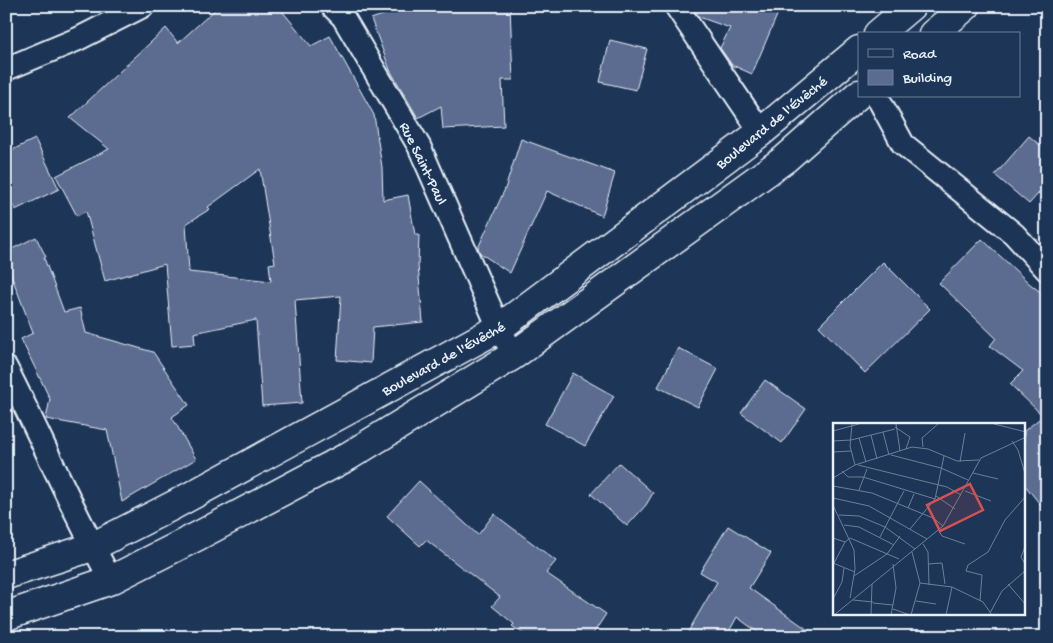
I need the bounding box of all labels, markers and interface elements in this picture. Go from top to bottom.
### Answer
legend [858,32,1020,98]
text: Road [903,46,937,64]
text: Building [902,70,952,88]
street label: Boulevard de l'Évêché [712,73,832,175]
street label: Rue Saint-Paul [394,120,450,208]
street label: Boulevard de l'Évêché [378,318,509,402]
inset map [833,423,1026,616]

